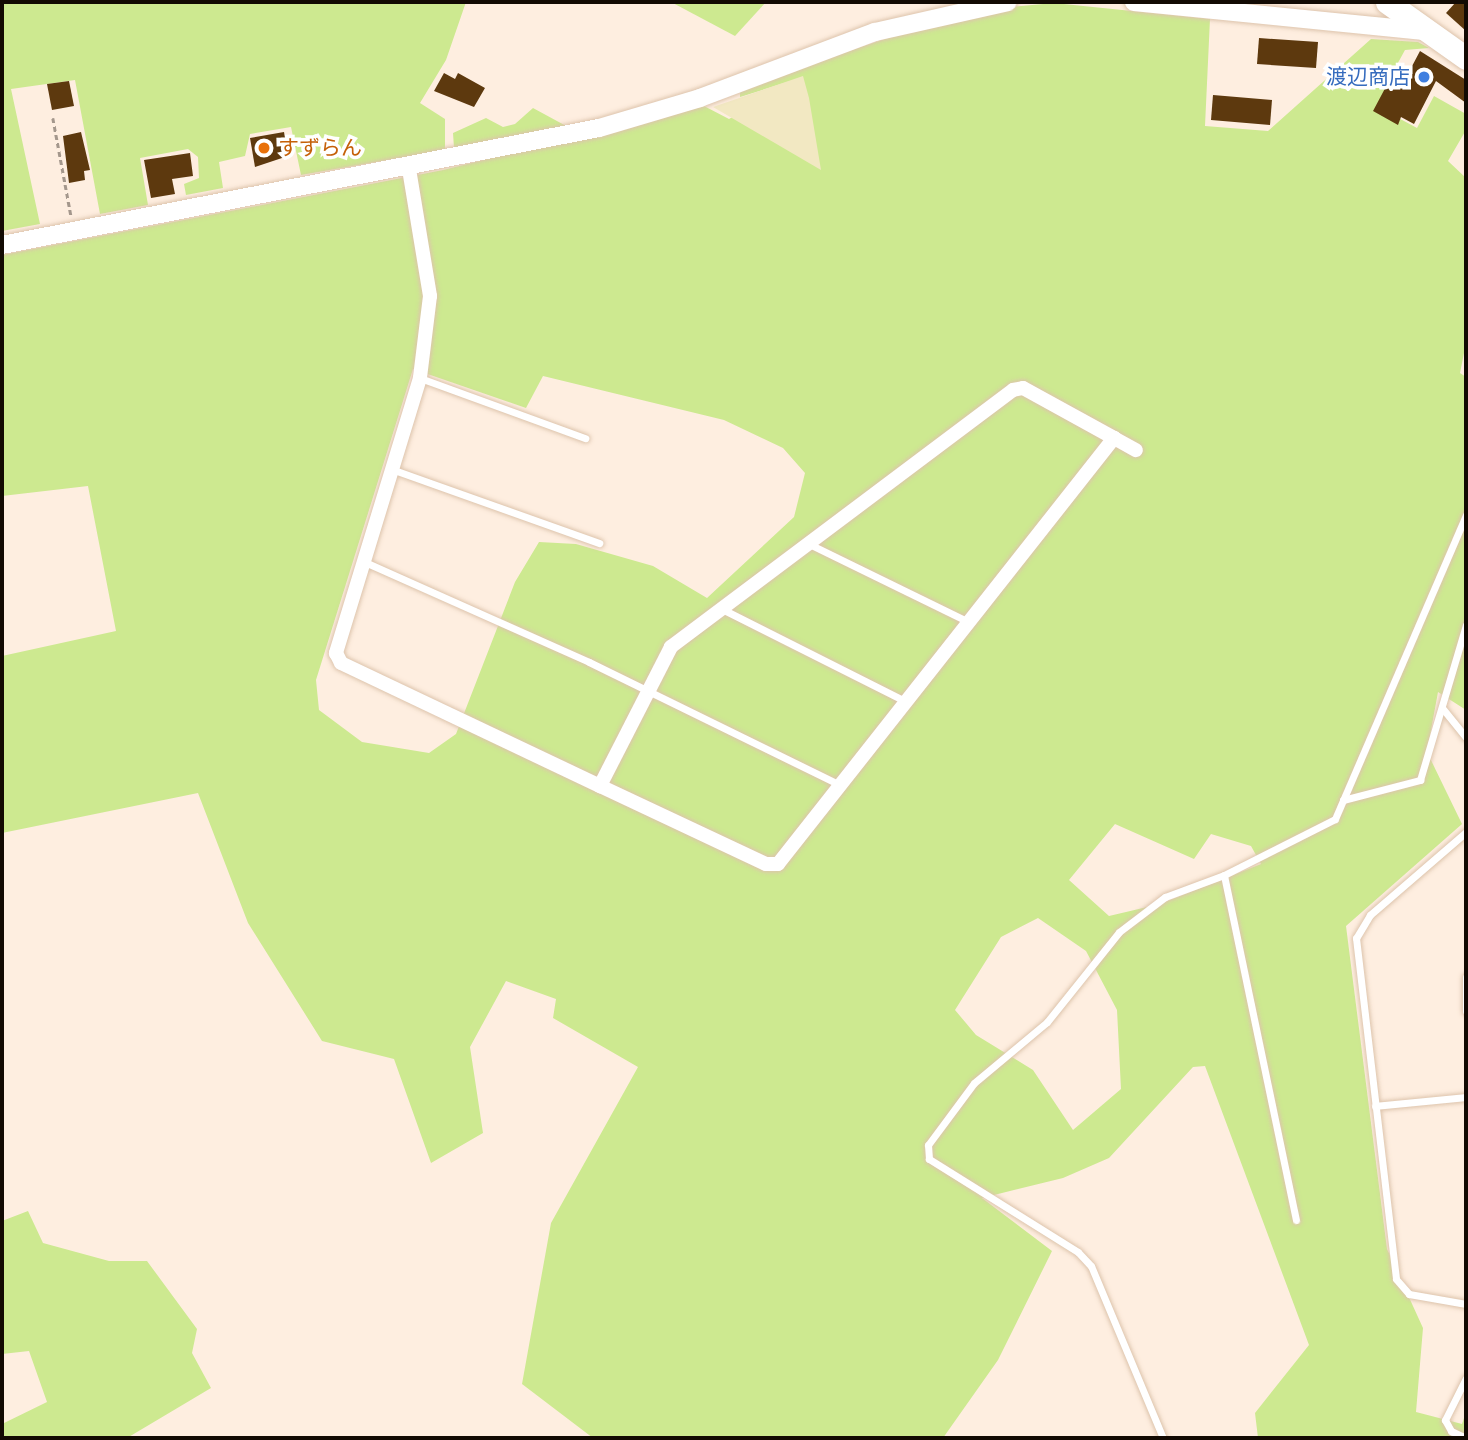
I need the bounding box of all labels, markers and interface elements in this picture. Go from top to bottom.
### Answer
place label: 渡辺商店 [1326,64,1410,90]
marker: 渡辺商店 [1416,69,1432,85]
place label: すずらん [278,135,362,161]
marker: すずらん [256,140,272,156]

